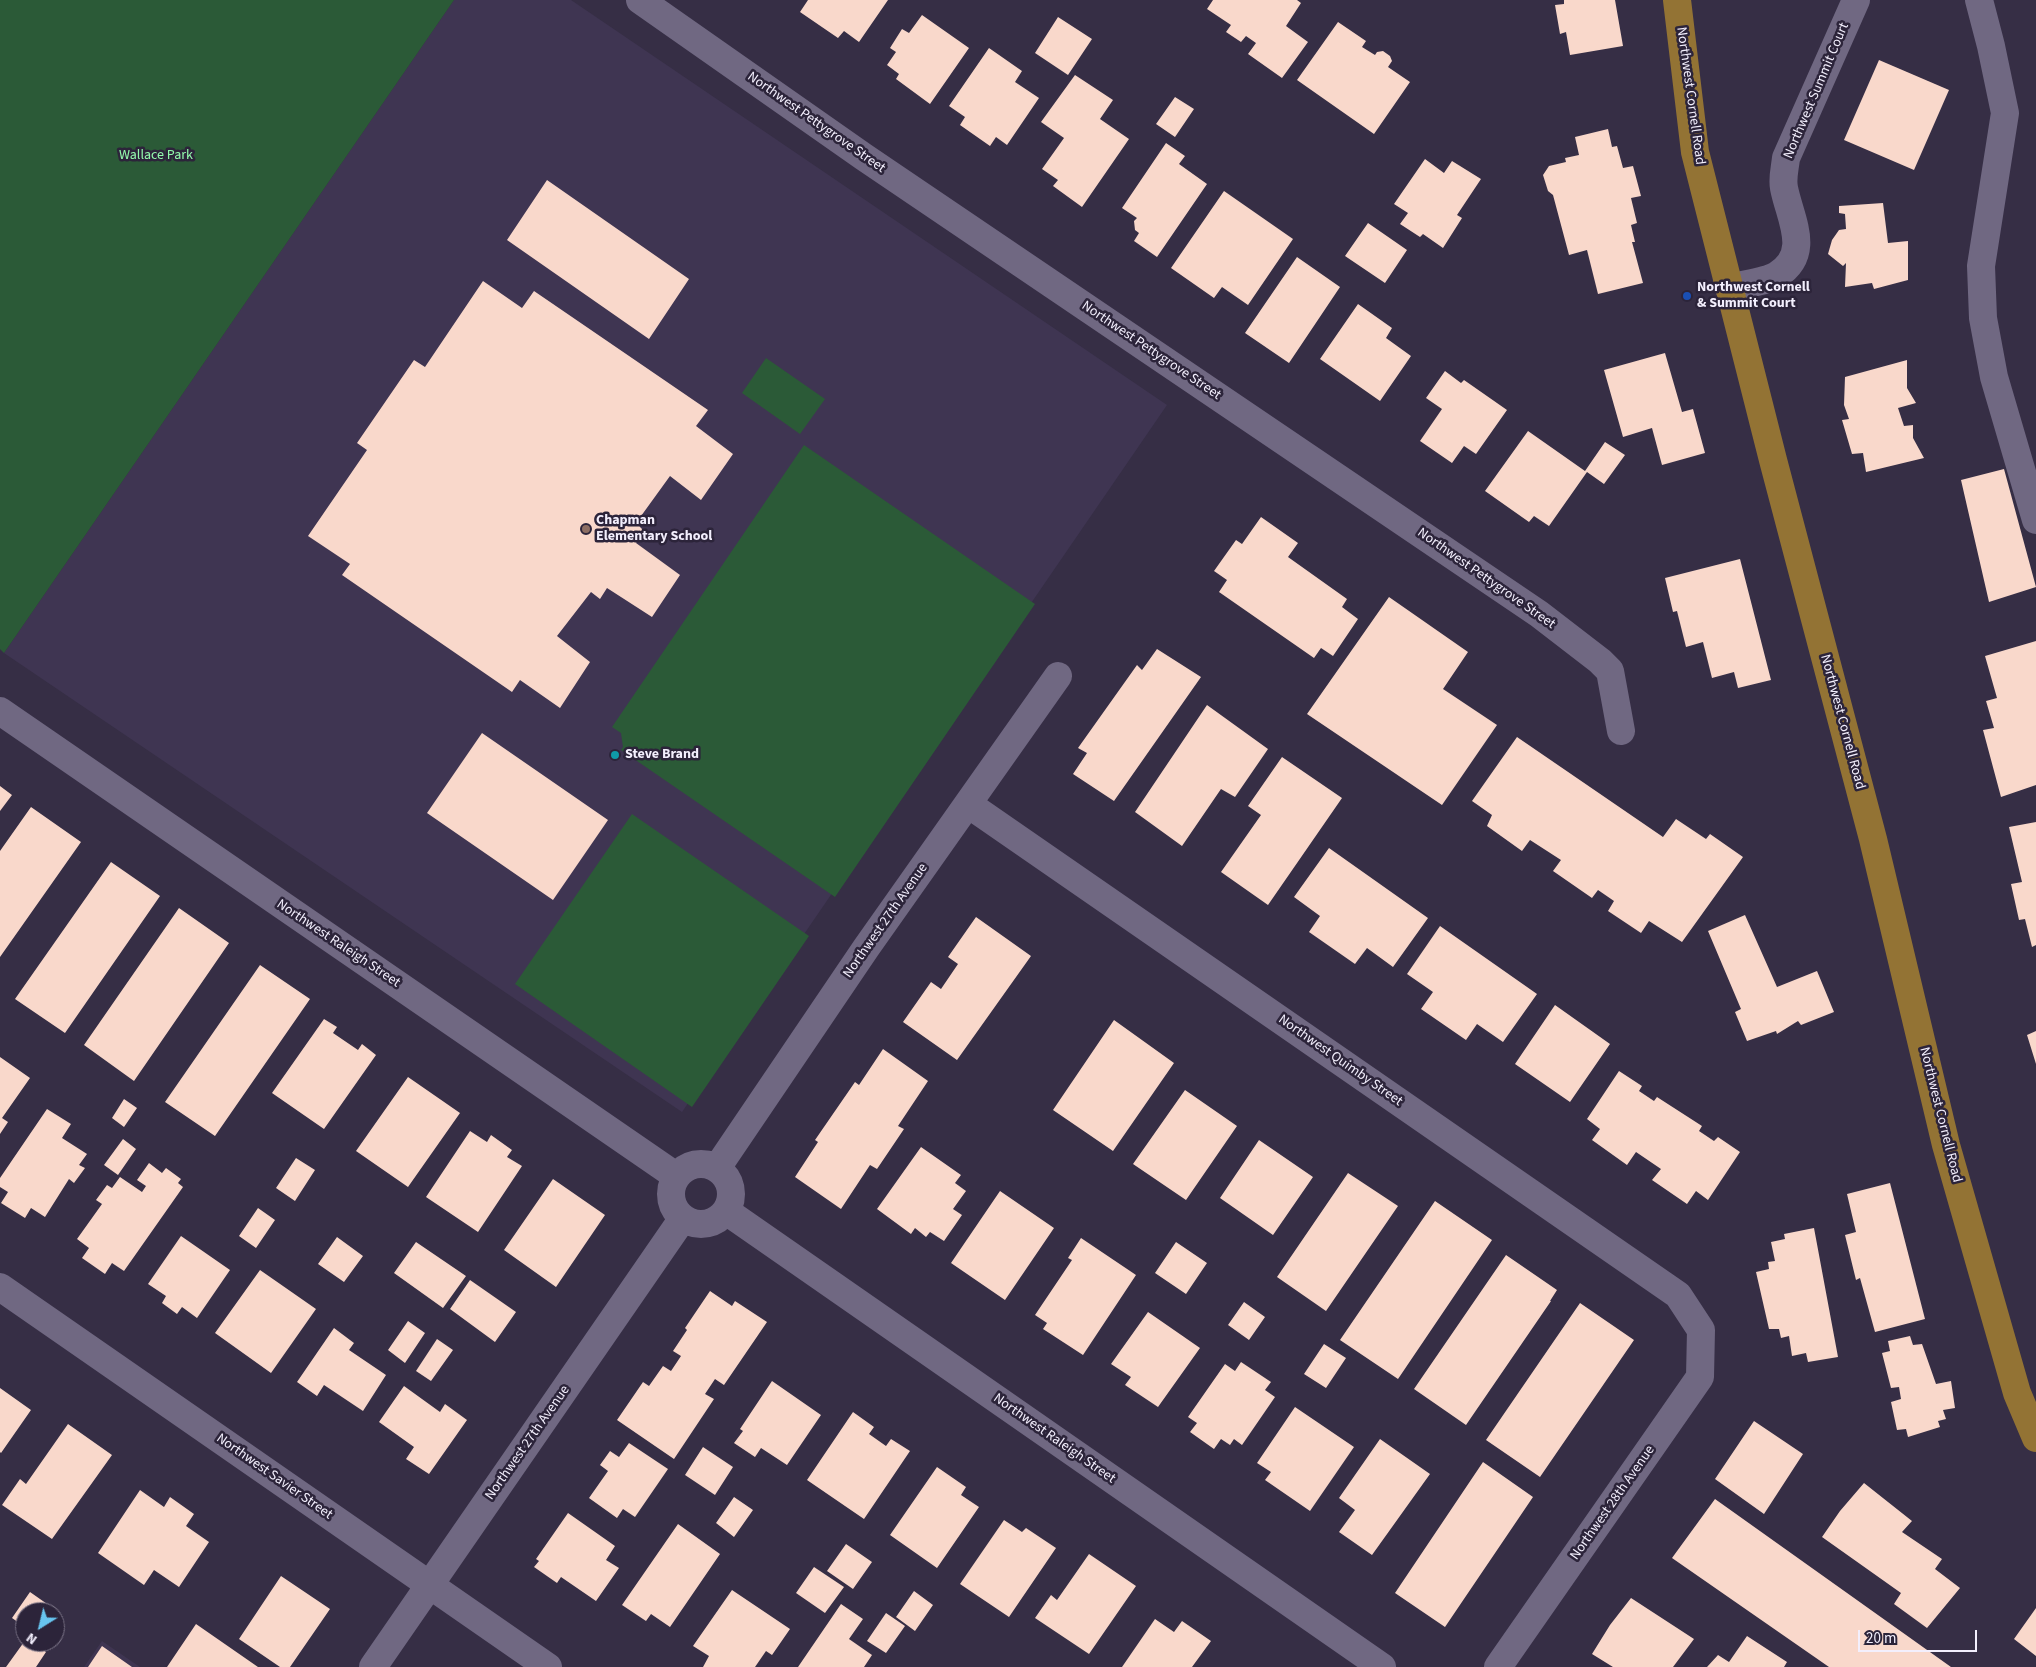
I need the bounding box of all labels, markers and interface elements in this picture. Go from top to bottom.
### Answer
street label: Northwest Summit Court [1781,21,1853,161]
street label: Northwest Cornell Road [1672,26,1708,166]
street label: Northwest Pettygrove Street [744,69,888,177]
park label: Wallace Park [119,148,193,164]
place label: Northwest Cornell & Summit Court [1697,280,1810,312]
marker: Northwest Cornell & Summit Court [1681,290,1693,302]
street label: Northwest Pettygrove Street [1078,298,1224,404]
place label: Chapman Elementary School [596,513,712,546]
marker: Chapman Elementary School [580,523,592,535]
street label: Northwest Pettygrove Street [1414,525,1558,633]
street label: Northwest Cornell Road [1816,653,1868,791]
place label: Steve Brand [625,747,699,763]
marker: Steve Brand [609,749,621,761]
street label: Northwest 27th Avenue [840,860,932,982]
street label: Northwest Raleigh Street [273,896,403,992]
street label: Northwest Quimby Street [1275,1012,1405,1110]
street label: Northwest Cornell Road [1915,1046,1965,1184]
street label: Northwest 27th Avenue [482,1382,574,1504]
street label: Northwest Raleigh Street [990,1390,1118,1488]
street label: Northwest Savier Street [213,1431,335,1523]
street label: Northwest 28th Avenue [1567,1442,1659,1564]
north arrow [15,1602,65,1652]
scale bar [1861,1620,1980,1652]
text: N [22,1627,41,1649]
text: 20 m [1866,1628,1896,1649]

